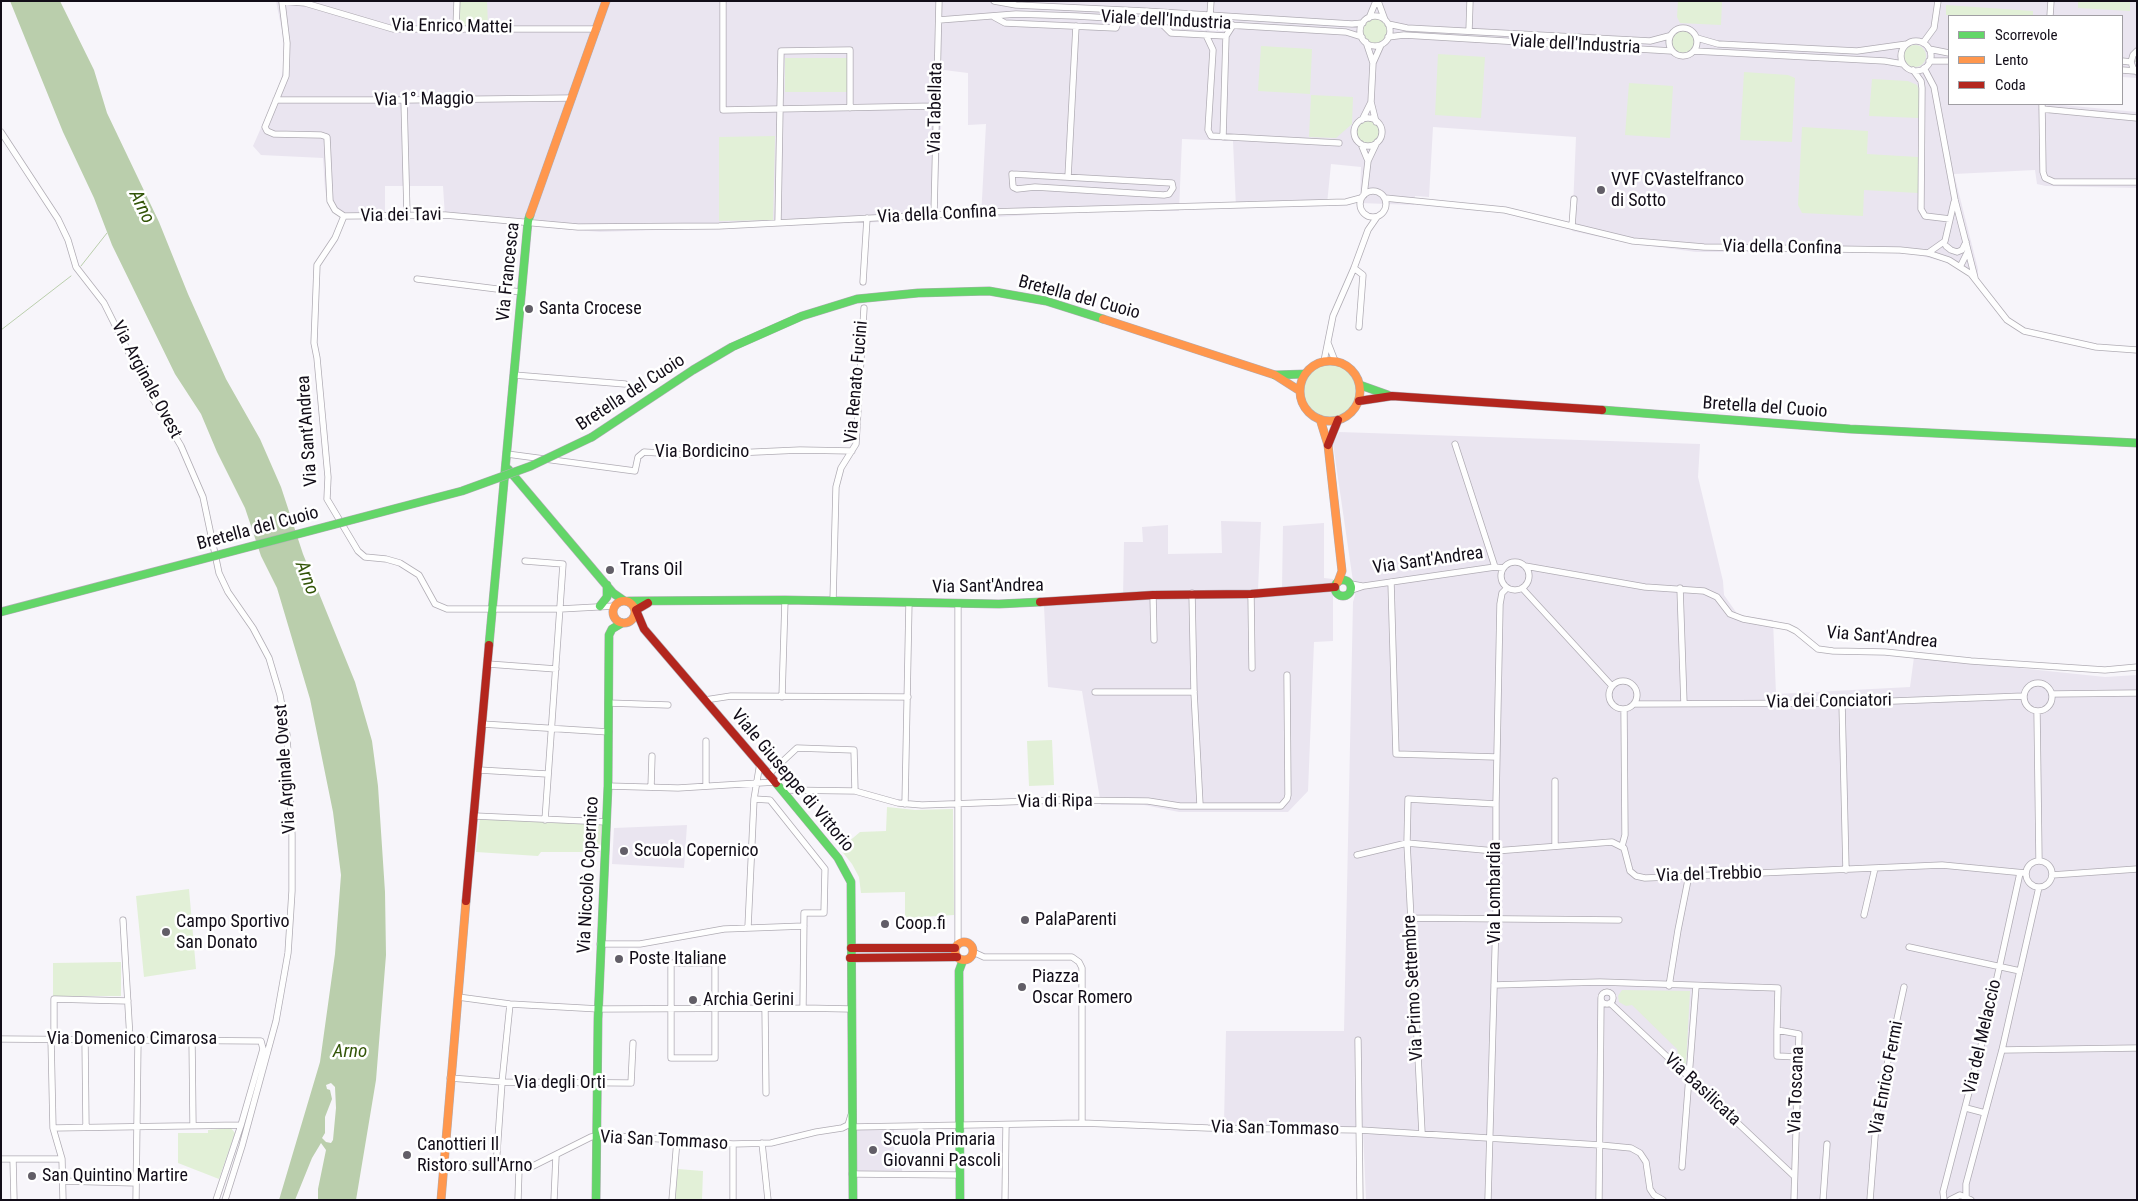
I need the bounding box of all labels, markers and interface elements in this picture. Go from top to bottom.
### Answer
street label: Viale dell'Industria [1100,7,1232,35]
street label: Via Enrico Mattei [391,15,513,39]
legend [1948,15,2123,105]
text: Scorrevole [1995,26,2057,44]
street label: Viale dell'Industria [1509,31,1641,59]
text: Lento [1995,51,2028,69]
street label: Via Tabellata [924,62,948,154]
text: Coda [1995,76,2026,94]
street label: Via 1° Maggio [374,88,474,112]
place label: VVF CVastelfranco di Sotto [1611,169,1744,212]
marker: VVF CVastelfranco di Sotto [1595,184,1607,196]
water label: Arno [123,187,159,227]
street label: Via della Confina [877,201,997,229]
street label: Via dei Tavi [360,204,442,228]
street label: Via Francesca [493,221,525,323]
street label: Via della Confina [1722,236,1842,260]
street label: Bretella del Cuoio [1016,271,1142,325]
place label: Santa Crocese [539,298,642,320]
marker: Santa Crocese [523,303,535,315]
street label: Via Arginale Ovest [106,317,186,443]
street label: Via Renato Fucini [841,320,873,444]
street label: Bretella del Cuoio [573,350,689,436]
street label: Via Sant'Andrea [293,375,323,487]
street label: Bretella del Cuoio [1702,393,1828,423]
street label: Via Bordicino [655,441,749,463]
street label: Bretella del Cuoio [195,502,321,556]
street label: Via Sant'Andrea [1371,543,1485,579]
water label: Arno [289,558,323,598]
place label: Trans Oil [620,559,683,581]
marker: Trans Oil [604,564,616,576]
street label: Via Sant'Andrea [932,575,1044,599]
street label: Via Sant'Andrea [1826,622,1938,654]
street label: Via dei Conciatori [1766,690,1892,714]
street label: Via Arginale Ovest [271,703,301,835]
street label: Viale Giuseppe di Vittorio [726,705,858,857]
street label: Via di Ripa [1017,791,1093,813]
street label: Via Niccolò Copernico [574,796,604,954]
place label: Scuola Copernico [634,840,759,862]
street label: Via Lombardia [1484,842,1506,944]
marker: Scuola Copernico [618,845,630,857]
street label: Via del Trebbio [1656,862,1762,888]
place label: PalaParenti [1035,909,1117,931]
place label: Campo Sportivo San Donato [176,911,290,954]
place label: Coop.fi [895,913,946,935]
marker: PalaParenti [1019,914,1031,926]
street label: Via Primo Settembre [1399,914,1429,1062]
marker: Coop.fi [879,918,891,930]
marker: Campo Sportivo San Donato [160,926,172,938]
place label: Poste Italiane [629,948,726,970]
marker: Poste Italiane [613,953,625,965]
place label: Piazza Oscar Romero [1032,966,1133,1009]
street label: Via del Melaccio [1959,977,2007,1097]
marker: Piazza Oscar Romero [1016,981,1028,993]
place label: Archia Gerini [703,989,794,1011]
marker: Archia Gerini [687,994,699,1006]
street label: Via Enrico Fermi [1865,1019,1909,1137]
street label: Via Domenico Cimarosa [47,1028,217,1050]
water label: Arno [333,1041,367,1063]
street label: Via Toscana [1785,1046,1809,1134]
street label: Via Basilicata [1659,1049,1745,1131]
street label: Via degli Orti [514,1072,606,1094]
street label: Via San Tommaso [1211,1117,1339,1141]
street label: Via San Tommaso [599,1127,729,1155]
place label: Scuola Primaria Giovanni Pascoli [883,1129,1001,1172]
place label: Canottieri Il Ristoro sull'Arno [417,1134,532,1176]
marker: Scuola Primaria Giovanni Pascoli [867,1144,879,1156]
marker: Canottieri Il Ristoro sull'Arno [401,1149,413,1161]
place label: San Quintino Martire [42,1165,188,1187]
marker: San Quintino Martire [26,1170,38,1182]

